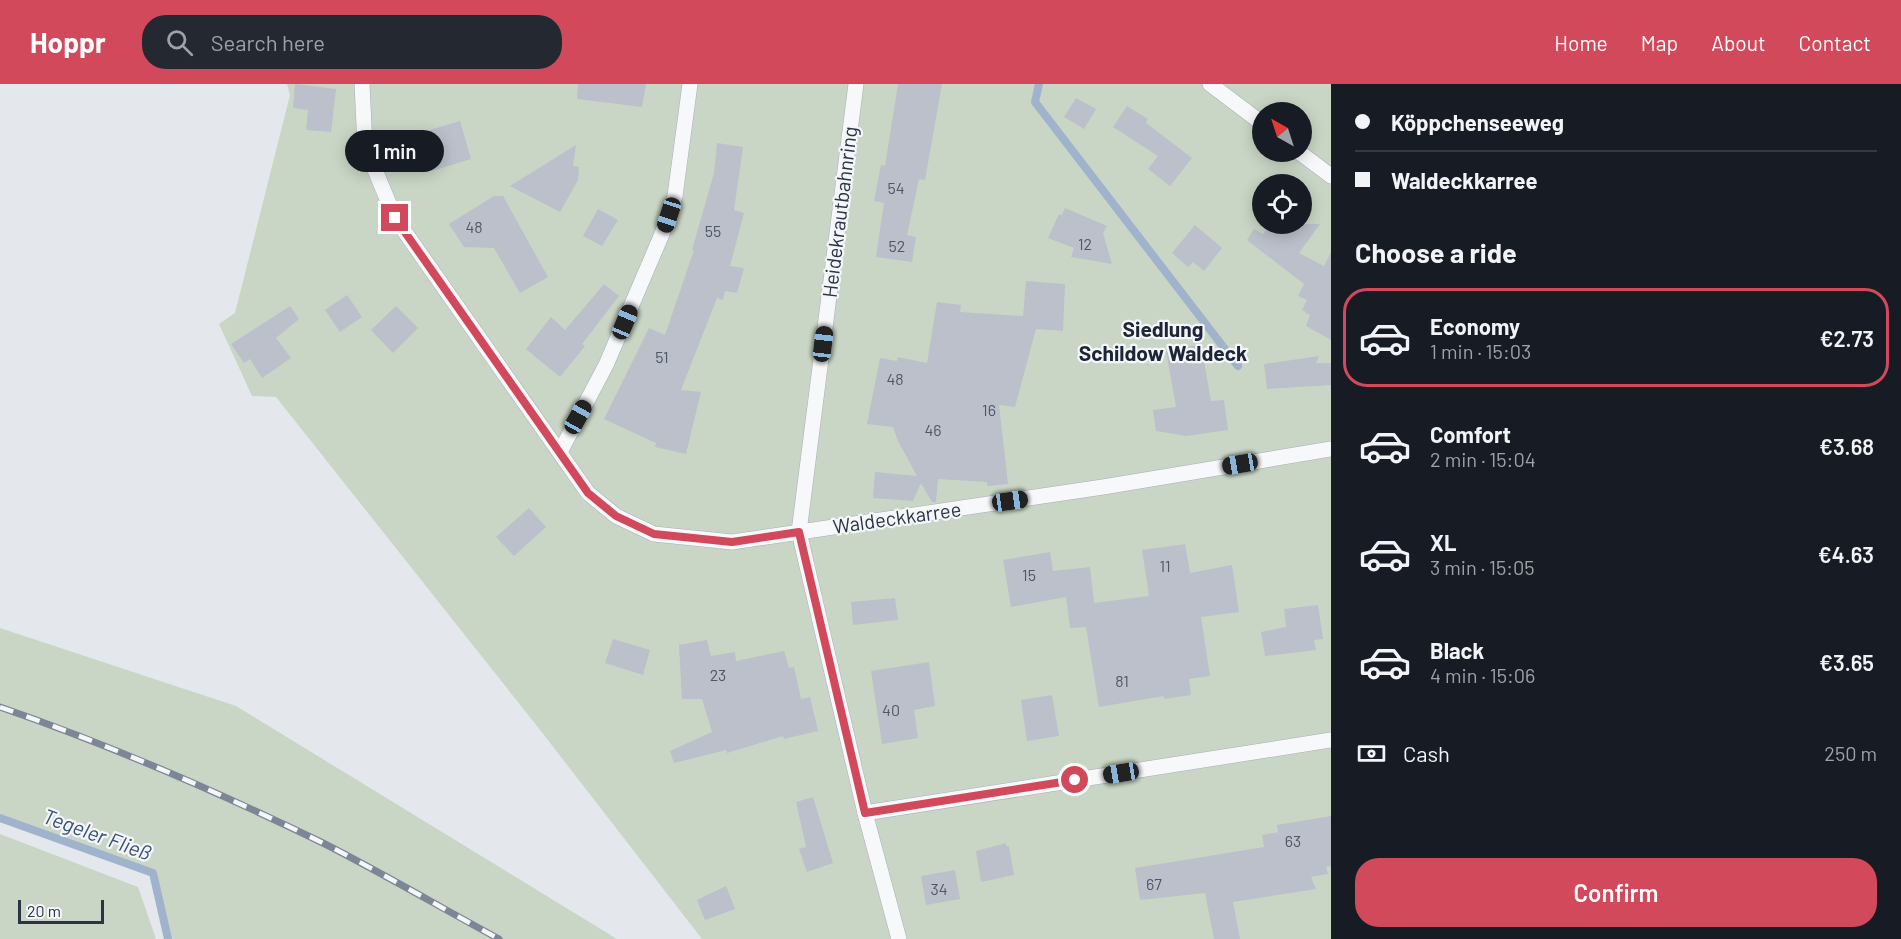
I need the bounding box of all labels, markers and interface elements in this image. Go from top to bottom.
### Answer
search box [142,15,562,69]
text: Hoppr [30,25,106,59]
icon: search [163,26,196,59]
text: Search here [211,29,325,55]
text: Home [1554,30,1608,55]
text: Map [1641,30,1678,55]
text: About [1711,30,1766,55]
text: Contact [1799,30,1871,55]
north arrow [1252,102,1312,162]
map controls [1252,102,1312,234]
text: Köppchenseeweg [1391,109,1564,135]
street label: Heidekrautbahnring [817,125,861,299]
callout: 1 min [346,131,444,173]
text: 1 min [373,139,416,163]
text: Waldeckkarree [1391,167,1537,193]
button: locate [1252,174,1312,234]
house number: 54 [887,178,905,197]
car [655,195,683,235]
route end [381,204,408,231]
house number: 48 [465,217,483,236]
house number: 55 [705,221,721,240]
house number: 12 [1078,234,1092,253]
house number: 52 [889,236,905,255]
text: Choose a ride [1355,236,1517,268]
car [610,302,640,342]
icon: car [1358,311,1412,365]
text: Economy [1430,313,1520,339]
district label: Siedlung Schildow Waldeck [1079,316,1247,365]
car [812,325,834,363]
text: €2.73 [1819,325,1874,351]
text: 1 min · 15:03 [1430,339,1531,363]
house number: 51 [655,347,669,366]
house number: 48 [886,369,904,388]
car [561,397,595,437]
house number: 16 [982,400,996,419]
icon: car [1358,419,1412,473]
house number: 46 [924,420,942,439]
text: Comfort [1430,421,1511,447]
text: €3.68 [1819,433,1874,459]
text: 2 min · 15:04 [1430,447,1536,471]
car [1221,452,1259,476]
car [991,490,1029,512]
street label: Waldeckkarree [831,496,963,538]
icon: car [1358,527,1412,581]
text: XL [1430,529,1456,555]
text: €4.63 [1818,541,1874,567]
text: 3 min · 15:05 [1430,555,1535,579]
house number: 11 [1159,556,1171,575]
house number: 15 [1022,565,1036,584]
icon: car [1358,635,1412,689]
text: Black [1430,637,1484,663]
text: €3.65 [1819,649,1874,675]
text: 4 min · 15:06 [1430,663,1535,687]
house number: 23 [710,665,726,684]
house number: 81 [1115,671,1129,690]
house number: 40 [882,700,900,719]
icon: cash [1355,737,1388,770]
text: Cash [1403,740,1450,766]
text: 250 m [1824,741,1877,765]
car [1102,761,1140,785]
route start [1061,766,1088,793]
water label: Tegeler Fließ [40,802,155,865]
house number: 63 [1285,831,1301,850]
button: Confirm [1355,858,1877,927]
house number: 67 [1146,874,1162,893]
house number: 34 [930,879,948,898]
scale bar [18,897,104,924]
text: 20 m [27,901,61,920]

